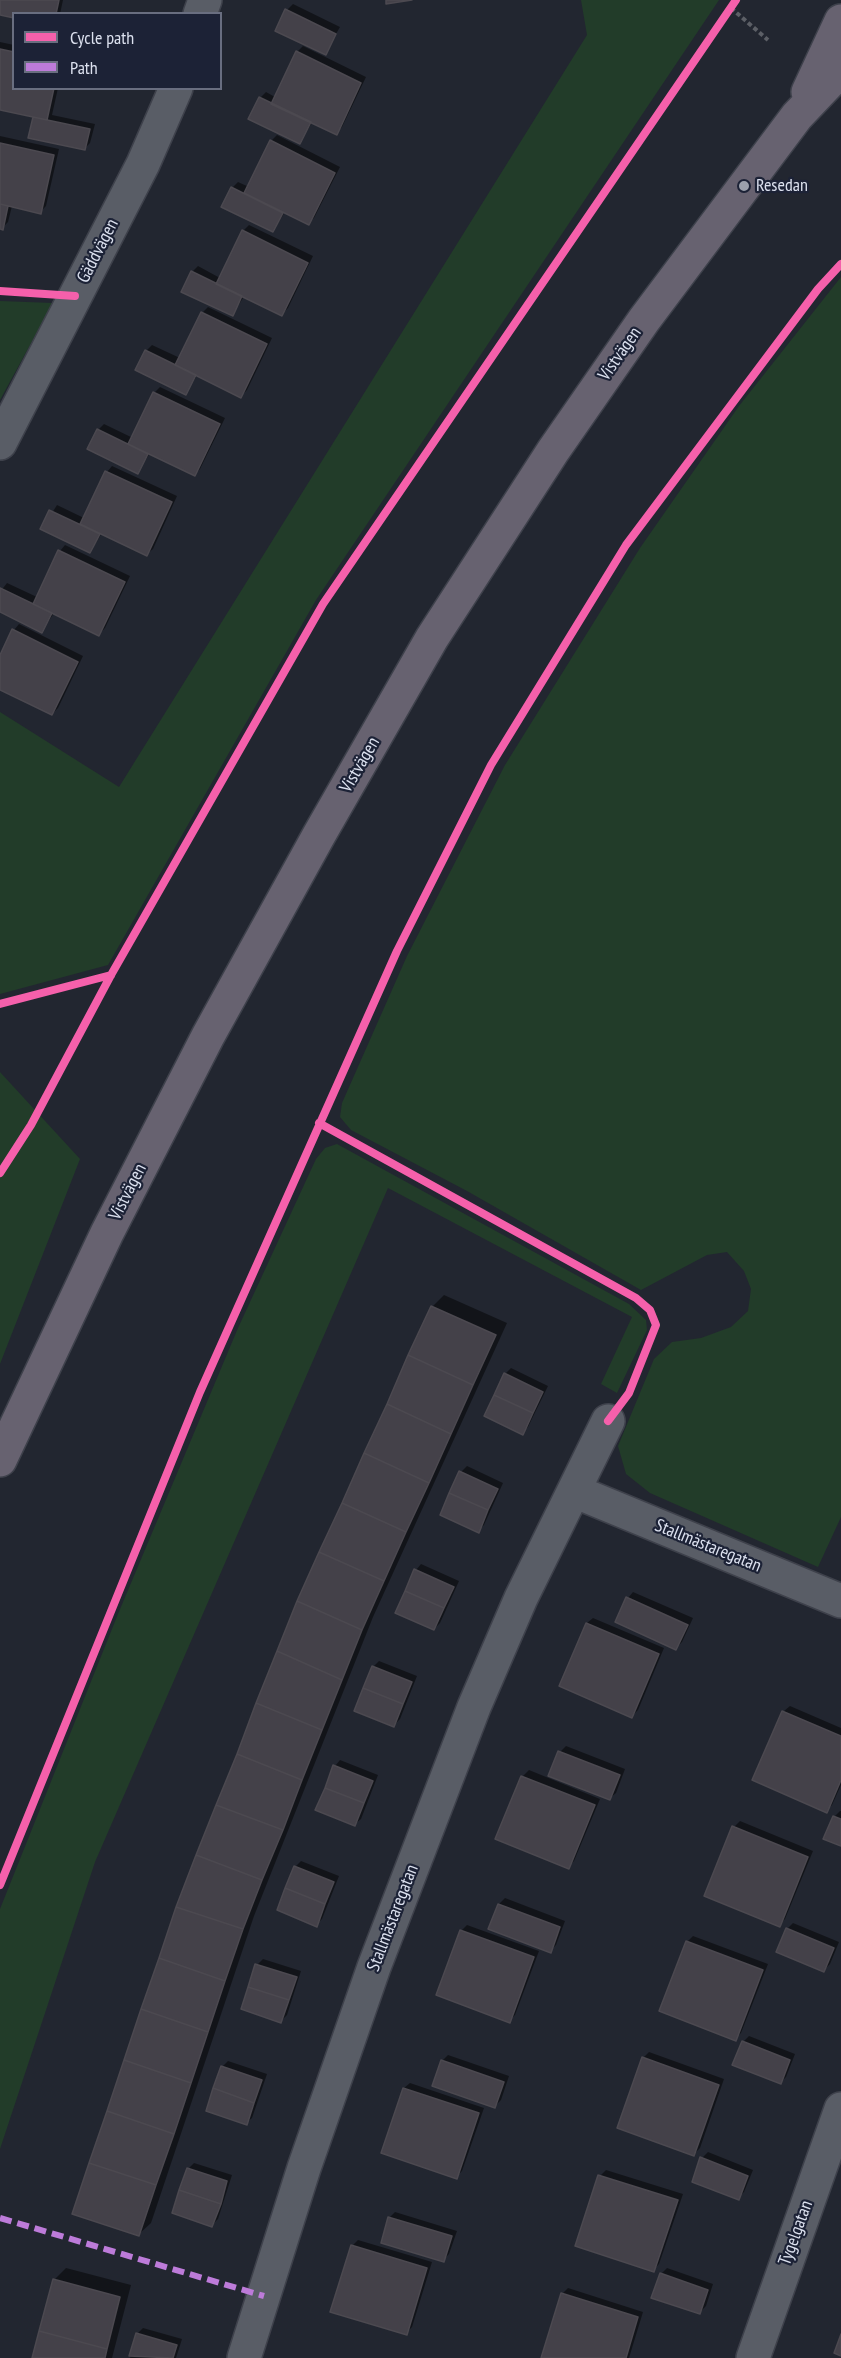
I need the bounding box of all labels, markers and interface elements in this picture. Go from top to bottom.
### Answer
legend [12,12,222,90]
text: Cycle path [70,26,134,49]
text: Path [70,56,98,79]
place label: Resedan [756,175,808,197]
marker: Resedan [737,179,751,193]
street label: Gäddvägen [73,215,123,287]
street label: Vistvägen [594,323,646,385]
street label: Vistvägen [336,733,384,797]
street label: Vistvägen [105,1160,151,1224]
street label: Stallmästaregatan [652,1515,764,1577]
street label: Stallmästaregatan [363,1862,423,1974]
street label: Tygelgatan [774,2198,818,2268]

